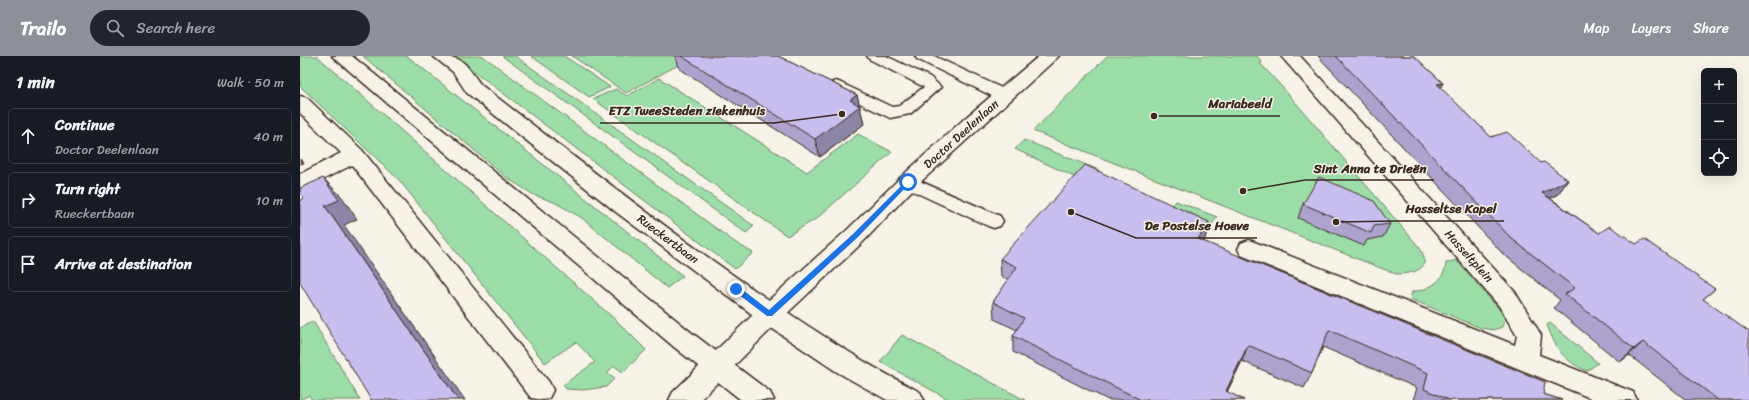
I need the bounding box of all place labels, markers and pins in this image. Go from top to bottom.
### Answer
callout: Mariabeeld [1200,91,1280,116]
callout: ETZ TweeSteden ziekenhuis [600,98,774,123]
callout: Sint Anna te Drieën [1305,155,1434,180]
callout: Hasseltse Kapel [1397,196,1504,221]
callout: De Postelse Hoeve [1136,213,1257,238]

